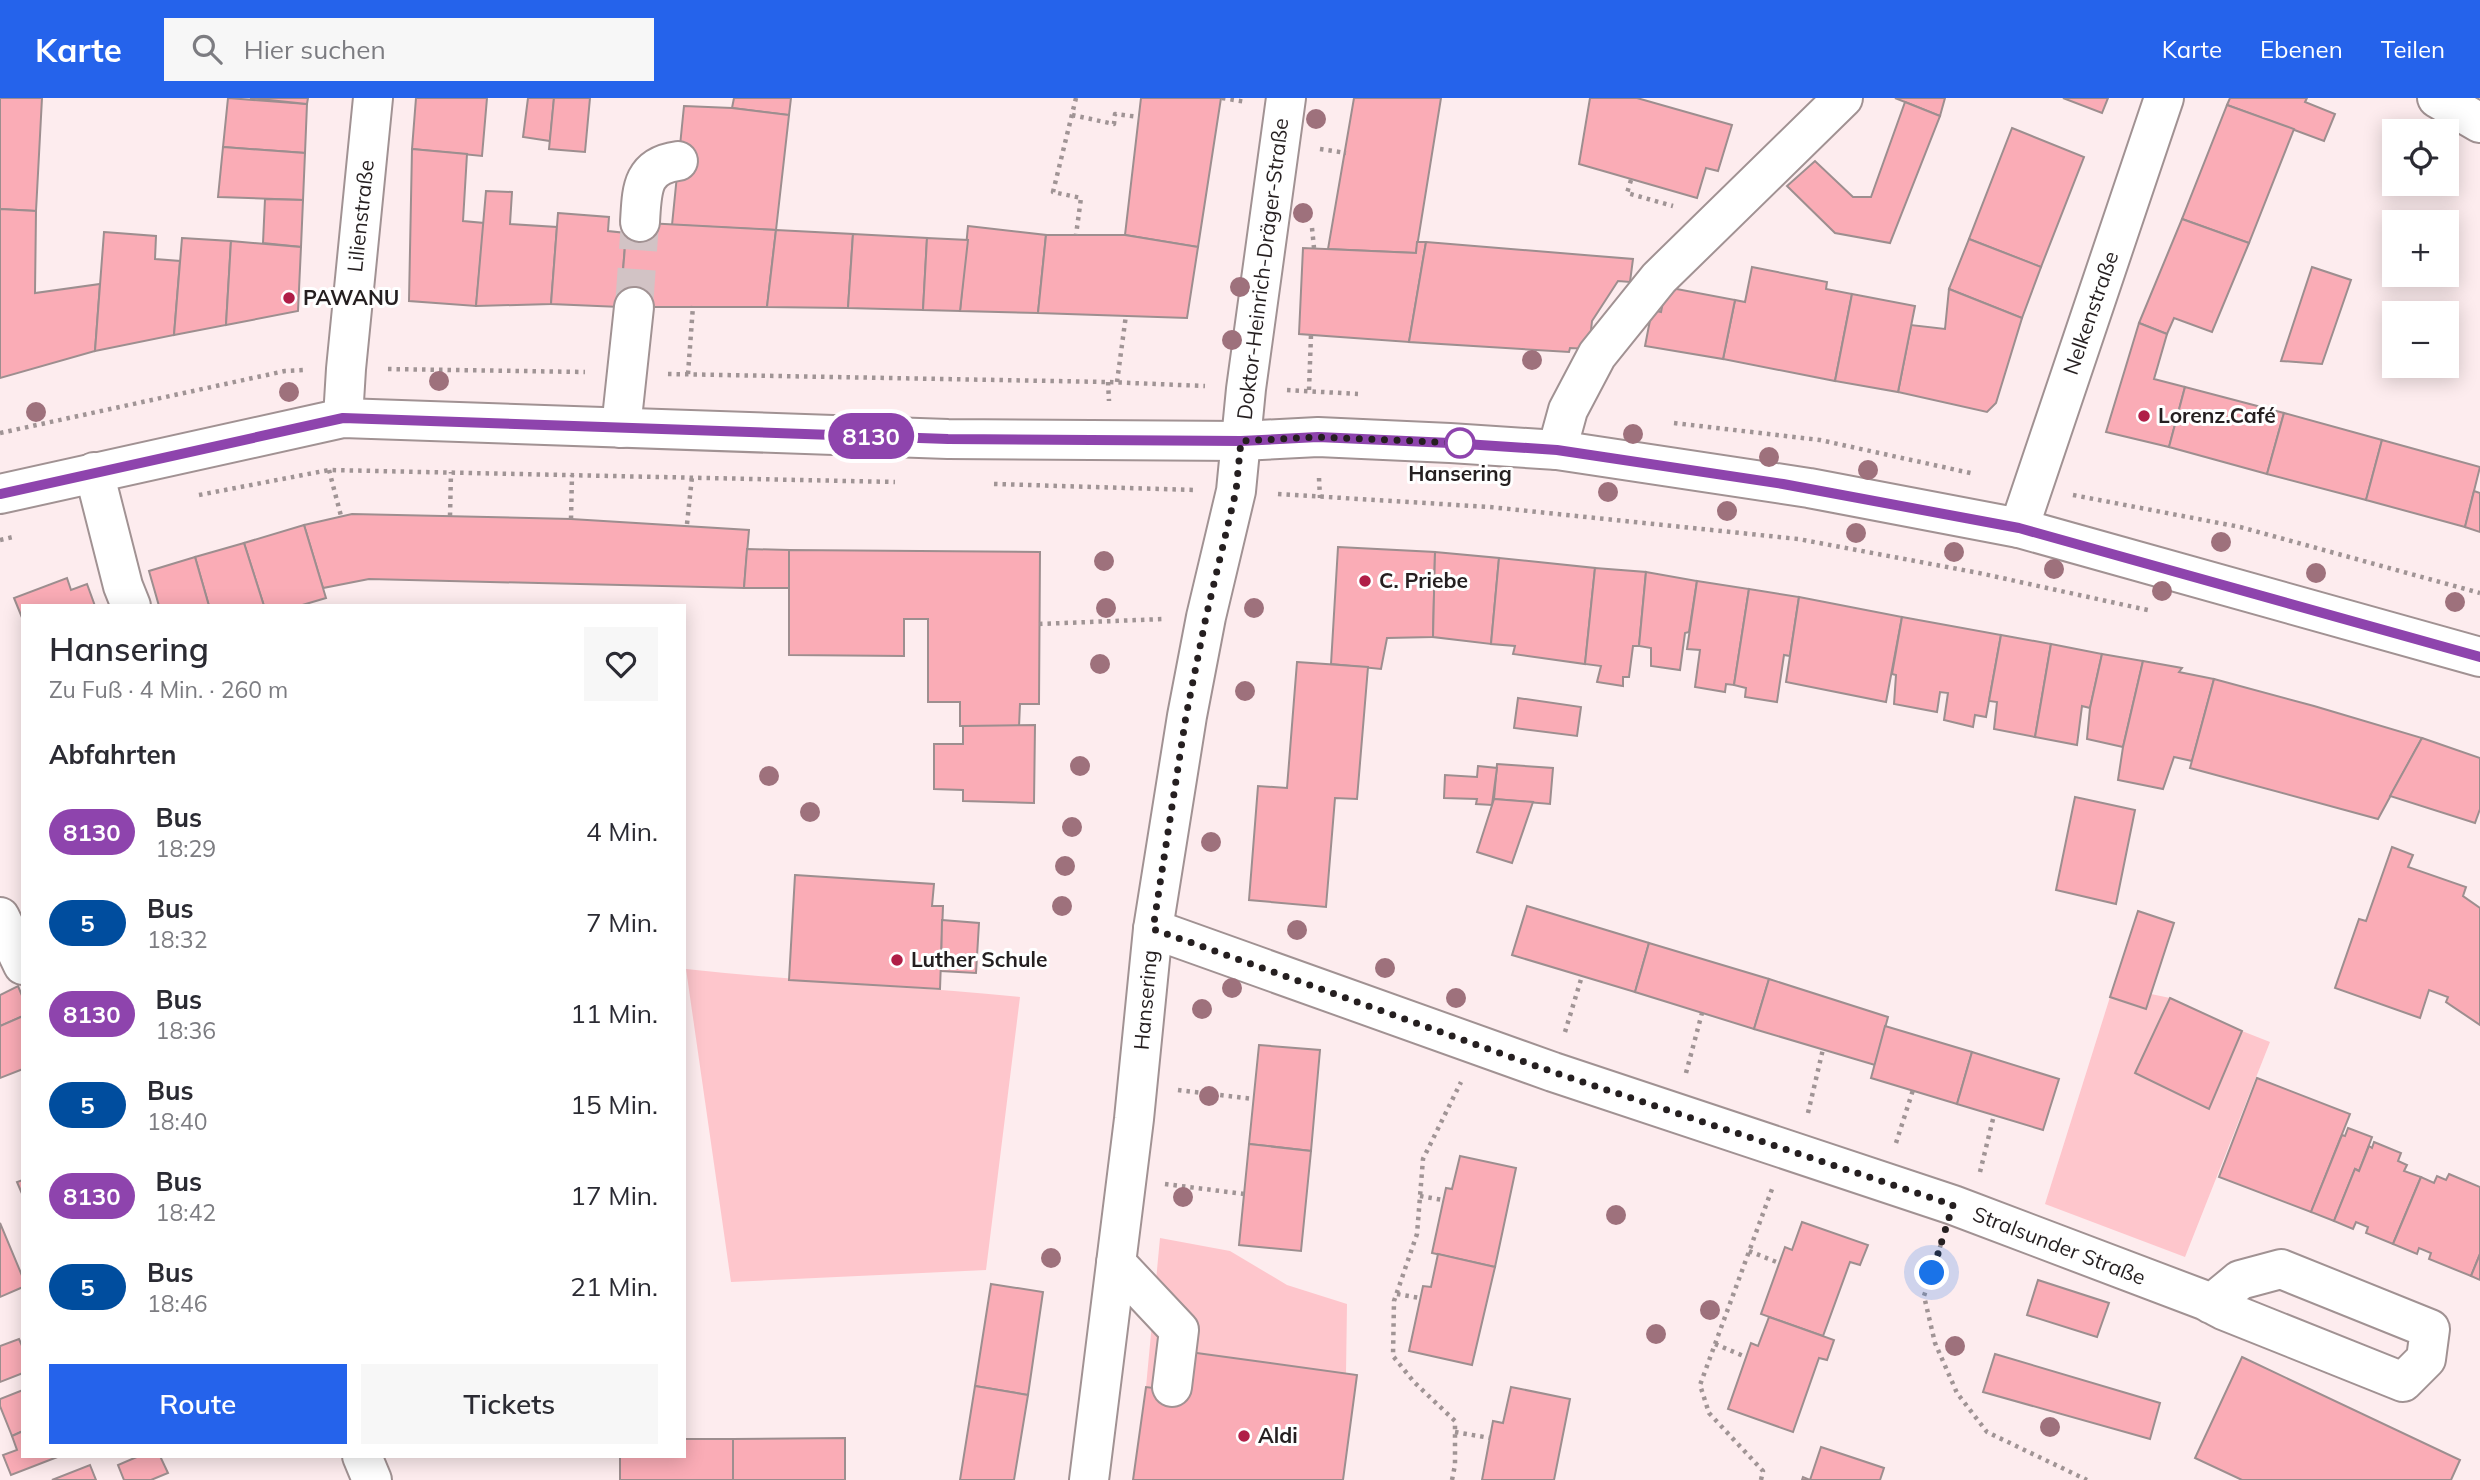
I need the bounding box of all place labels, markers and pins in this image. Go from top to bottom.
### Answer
place label: PAWANU [303,284,399,310]
marker: PAWANU [281,290,297,306]
place label: Lorenz.Café [2158,402,2276,428]
marker: Lorenz.Café [2136,408,2152,424]
marker: Hansering [1445,428,1475,458]
place label: Hansering [1408,460,1512,486]
place label: C. Priebe [1379,567,1468,593]
marker: C. Priebe [1357,573,1373,589]
place label: Luther Schule [911,946,1048,972]
marker: Luther Schule [889,952,905,968]
place label: Aldi [1258,1422,1298,1448]
marker: Aldi [1236,1428,1252,1444]

